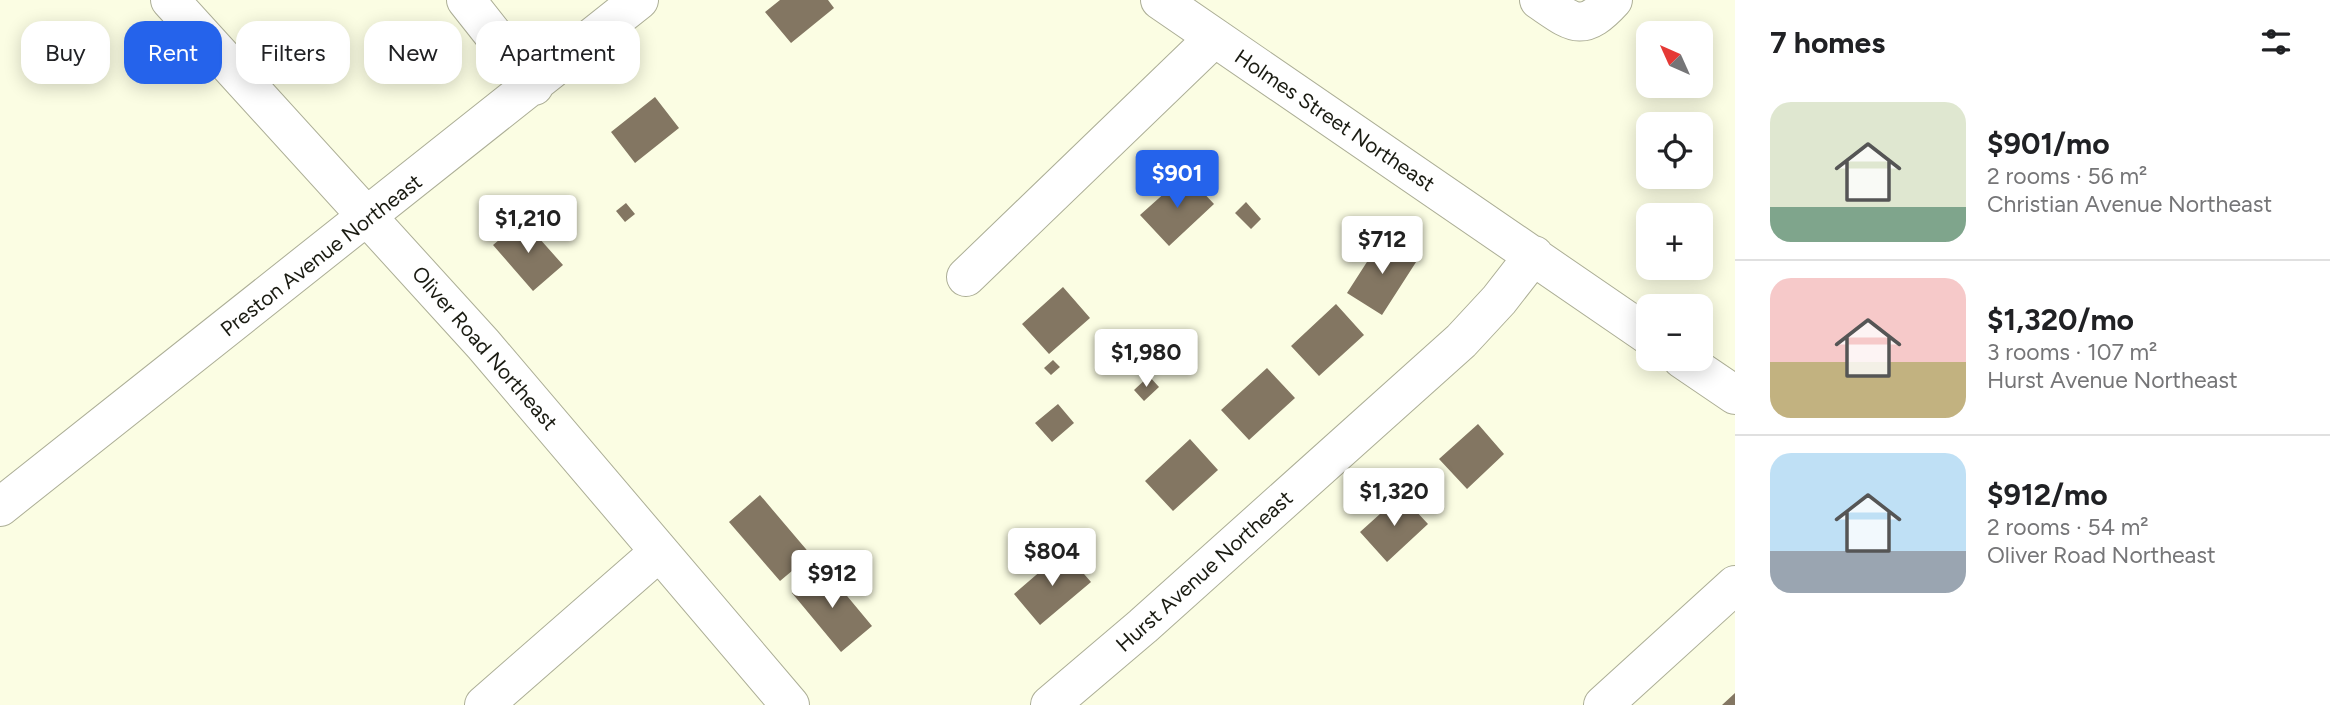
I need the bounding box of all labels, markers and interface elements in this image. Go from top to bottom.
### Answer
chip: Buy [21,21,110,84]
chip: Rent [124,21,222,84]
chip: Filters [236,21,350,84]
chip: New [364,21,462,84]
chip: Apartment [476,21,640,84]
north arrow [1636,21,1713,98]
map controls [1636,21,1713,371]
icon: filters [2257,23,2295,61]
text: 7 homes [1770,24,1885,61]
street label: Holmes Street Northeast [1230,44,1440,196]
button: locate [1636,112,1713,189]
text: $901/mo [1987,125,2110,162]
icon: home [1826,130,1910,214]
pin: $901 [1136,150,1218,210]
text: $901 [1152,159,1202,187]
text: 2 rooms · 56 m² [1987,162,2147,190]
street label: Preston Avenue Northeast [215,169,427,341]
text: Christian Avenue Northeast [1987,190,2272,218]
pin: $1,210 [471,196,585,255]
button: + [1636,203,1713,280]
text: $1,210 [495,204,561,232]
pin: $712 [1341,216,1423,276]
text: $712 [1358,225,1406,253]
street label: Oliver Road Northeast [407,261,563,435]
button: − [1636,294,1713,371]
text: $1,320/mo [1987,301,2134,338]
icon: home [1826,306,1910,390]
pin: $1,980 [1089,330,1203,389]
text: $1,980 [1111,338,1181,366]
text: 3 rooms · 107 m² [1987,338,2157,366]
text: Hurst Avenue Northeast [1987,366,2238,394]
pin: $1,320 [1337,468,1451,528]
text: $912/mo [1987,476,2108,513]
text: $1,320 [1359,477,1429,505]
icon: home [1826,481,1910,565]
street label: Hurst Avenue Northeast [1111,485,1297,657]
text: 2 rooms · 54 m² [1987,513,2149,541]
pin: $804 [1011,528,1093,588]
text: $804 [1024,537,1080,565]
text: Oliver Road Northeast [1987,541,2216,569]
pin: $912 [791,550,873,610]
text: $912 [807,559,857,587]

